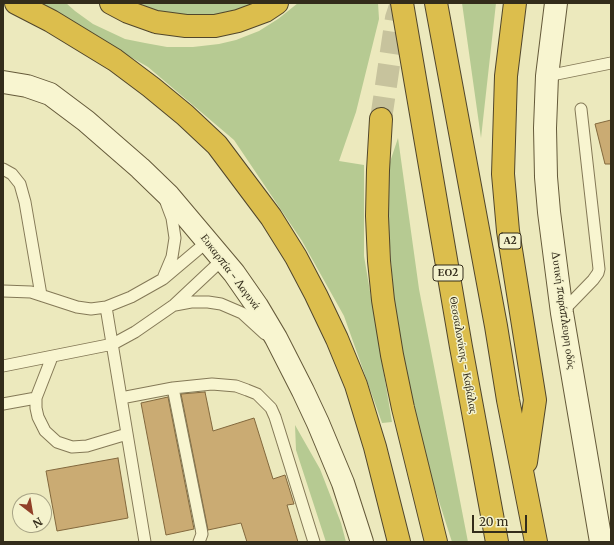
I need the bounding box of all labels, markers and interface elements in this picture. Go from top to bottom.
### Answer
street label: Ευκαρπία - Λαγυνά [197,232,263,312]
road number: Α2 [499,233,521,249]
street label: Δυτική παράπλευρη οδός [548,250,578,370]
road number: ΕΟ2 [433,265,463,281]
street label: Θεσσαλονίκης - Καβάλας [446,296,480,414]
north arrow [12,493,52,533]
scale bar [474,507,529,533]
text: N [30,514,45,531]
text: 20 m [479,514,508,529]

